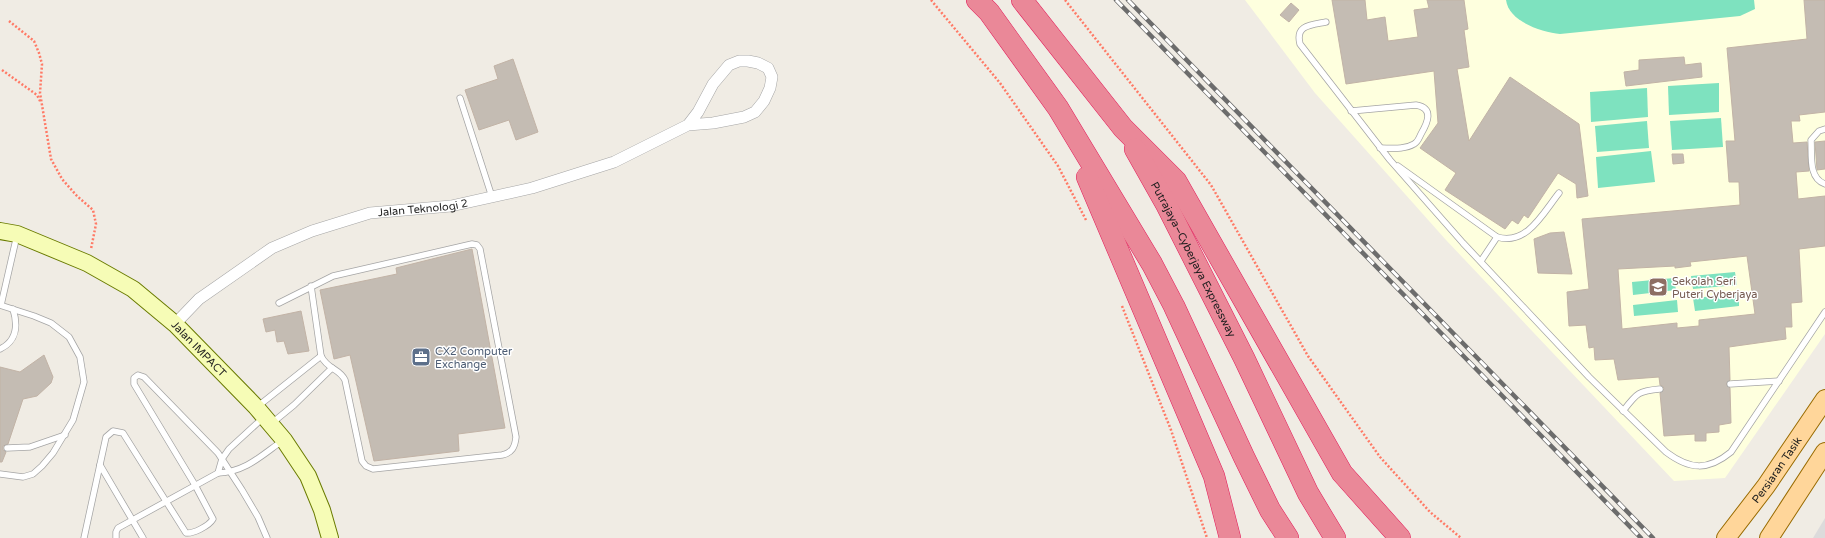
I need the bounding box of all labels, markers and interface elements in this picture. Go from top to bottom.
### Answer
street label: Putrajaya–Cyberjaya Expressway [1148,180,1238,339]
street label: Jalan Teknologi 2 [377,196,469,219]
place label: Sekolah Seri Puteri Cyberjaya [1672,275,1757,301]
school or university icon: Sekolah Seri Puteri Cyberjaya [1647,276,1669,298]
street label: Jalan IMPACT [169,318,229,380]
place label: CX2 Computer Exchange [435,345,513,371]
office icon: CX2 Computer Exchange [410,346,432,368]
street label: Persiaran Tasik [1749,434,1805,506]

